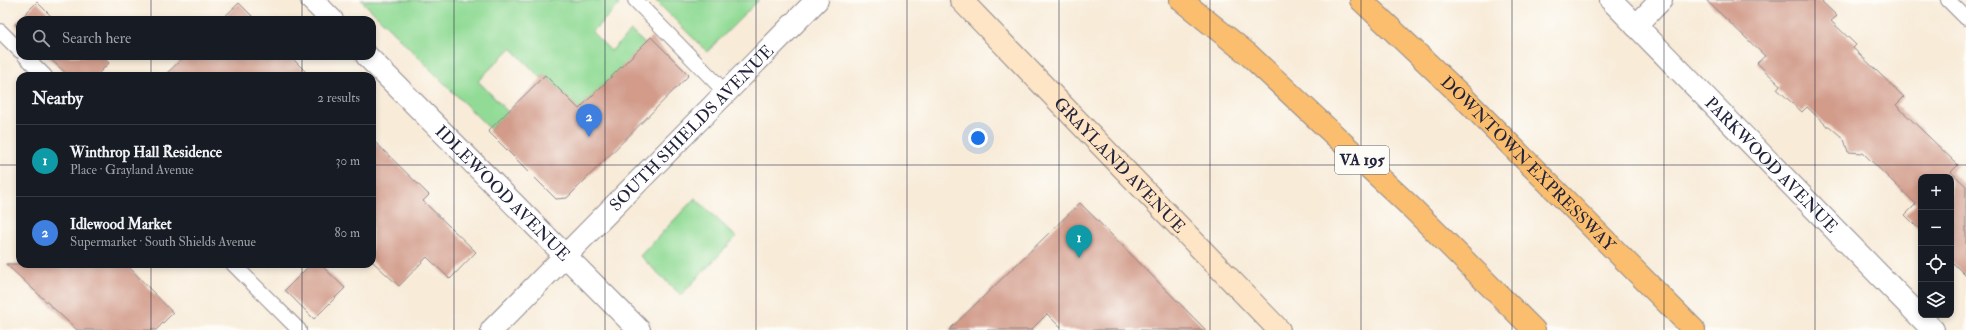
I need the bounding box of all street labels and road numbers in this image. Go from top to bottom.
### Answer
street label: SOUTH SHIELDS AVENUE [605,40,778,215]
street label: DOWNTOWN EXPRESSWAY [1437,71,1620,256]
street label: PARKWOOD AVENUE [1701,92,1843,237]
street label: GRAYLAND AVENUE [1050,93,1190,237]
street label: IDLEWOOD AVENUE [431,121,575,265]
road number: VA 195 [1335,146,1389,174]

